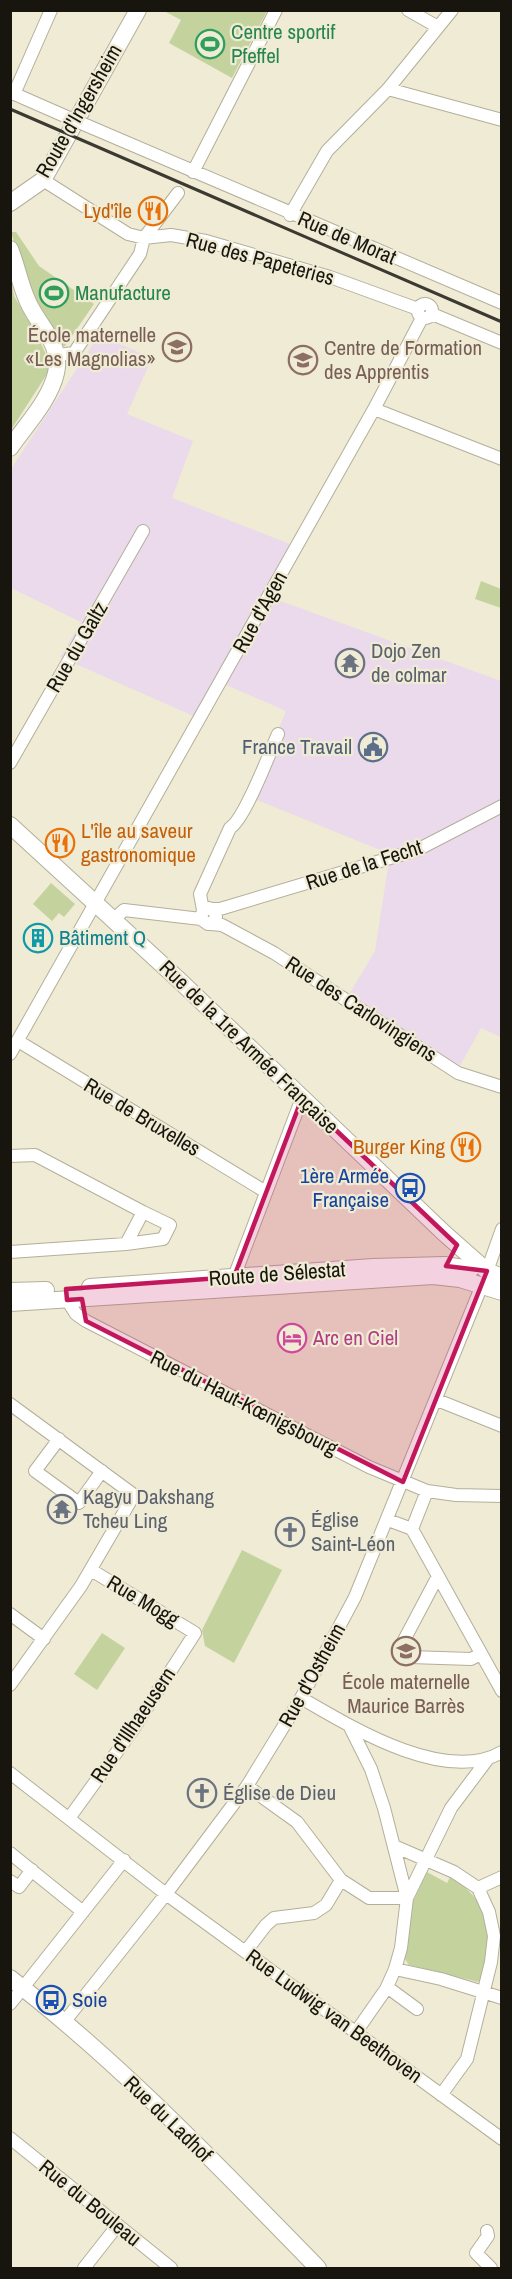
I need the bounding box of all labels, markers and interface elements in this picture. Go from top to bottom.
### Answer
place label: Centre sportif Pfeffel [231,17,336,70]
sports icon: Centre sportif Pfeffel [194,28,226,60]
street label: Route d'Ingersheim [29,39,129,183]
restaurant icon: Lyd'île [137,195,169,227]
place label: Lyd'île [83,196,132,225]
street label: Rue de Morat [294,204,401,271]
street label: Rue des Papeteries [183,225,337,292]
sports icon: Manufacture [38,277,70,309]
place label: Manufacture [75,278,171,307]
place label: École maternelle «Les Magnolias» [25,320,156,373]
school or university icon: École maternelle «Les Magnolias» [161,331,193,363]
place label: Centre de Formation des Apprentis [324,333,482,386]
school or university icon: Centre de Formation des Apprentis [287,344,319,376]
street label: Rue d'Agen [225,566,294,658]
street label: Rue du Galtz [39,596,114,698]
place label: Dojo Zen de colmar [371,636,447,689]
temple icon: Dojo Zen de colmar [334,647,366,679]
public building icon: France Travail [357,731,389,763]
place label: France Travail [242,732,352,761]
place label: L'île au saveur gastronomique [81,816,196,869]
restaurant icon: L'île au saveur gastronomique [44,827,76,859]
street label: Rue de la Fecht [302,832,426,897]
building icon: Bâtiment Q [22,922,54,954]
place label: Bâtiment Q [59,923,146,952]
street label: Rue des Carlovingiens [280,949,443,1068]
street label: Rue de la 1re Armée Française [153,953,345,1140]
street label: Rue de Bruxelles [79,1070,206,1163]
restaurant icon: Burger King [450,1131,482,1163]
place label: Burger King [353,1132,445,1161]
place label: 1ère Armée Française [300,1161,389,1214]
bus stop icon: 1ère Armée Française [394,1172,426,1204]
street label: Route de Sélestat [208,1254,346,1293]
hotel icon: Arc en Ciel [276,1322,308,1354]
place label: Arc en Ciel [312,1323,398,1352]
street label: Rue du Haut-Kœnigsbourg [146,1343,343,1463]
place label: Kagyu Dakshang Tcheu Ling [83,1482,215,1535]
temple icon: Kagyu Dakshang Tcheu Ling [46,1493,78,1525]
place label: Église Saint-Léon [311,1505,395,1558]
church icon: Église Saint-Léon [274,1516,306,1548]
street label: Rue Mogg [102,1568,185,1634]
street label: Rue d'Ostheim [271,1618,352,1732]
school or university icon: École maternelle Maurice Barrès [390,1635,422,1667]
street label: Rue d'Illhaeusern [83,1661,182,1788]
place label: École maternelle Maurice Barrès [342,1667,470,1720]
church icon: Église de Dieu [186,1777,218,1809]
place label: Église de Dieu [223,1778,336,1807]
street label: Rue Ludwig van Beethoven [240,1942,428,2090]
bus stop icon: Soie [35,1984,67,2016]
place label: Soie [72,1985,107,2014]
street label: Rue du Ladhof [118,2069,219,2168]
street label: Rue du Bouleau [33,2152,147,2253]

